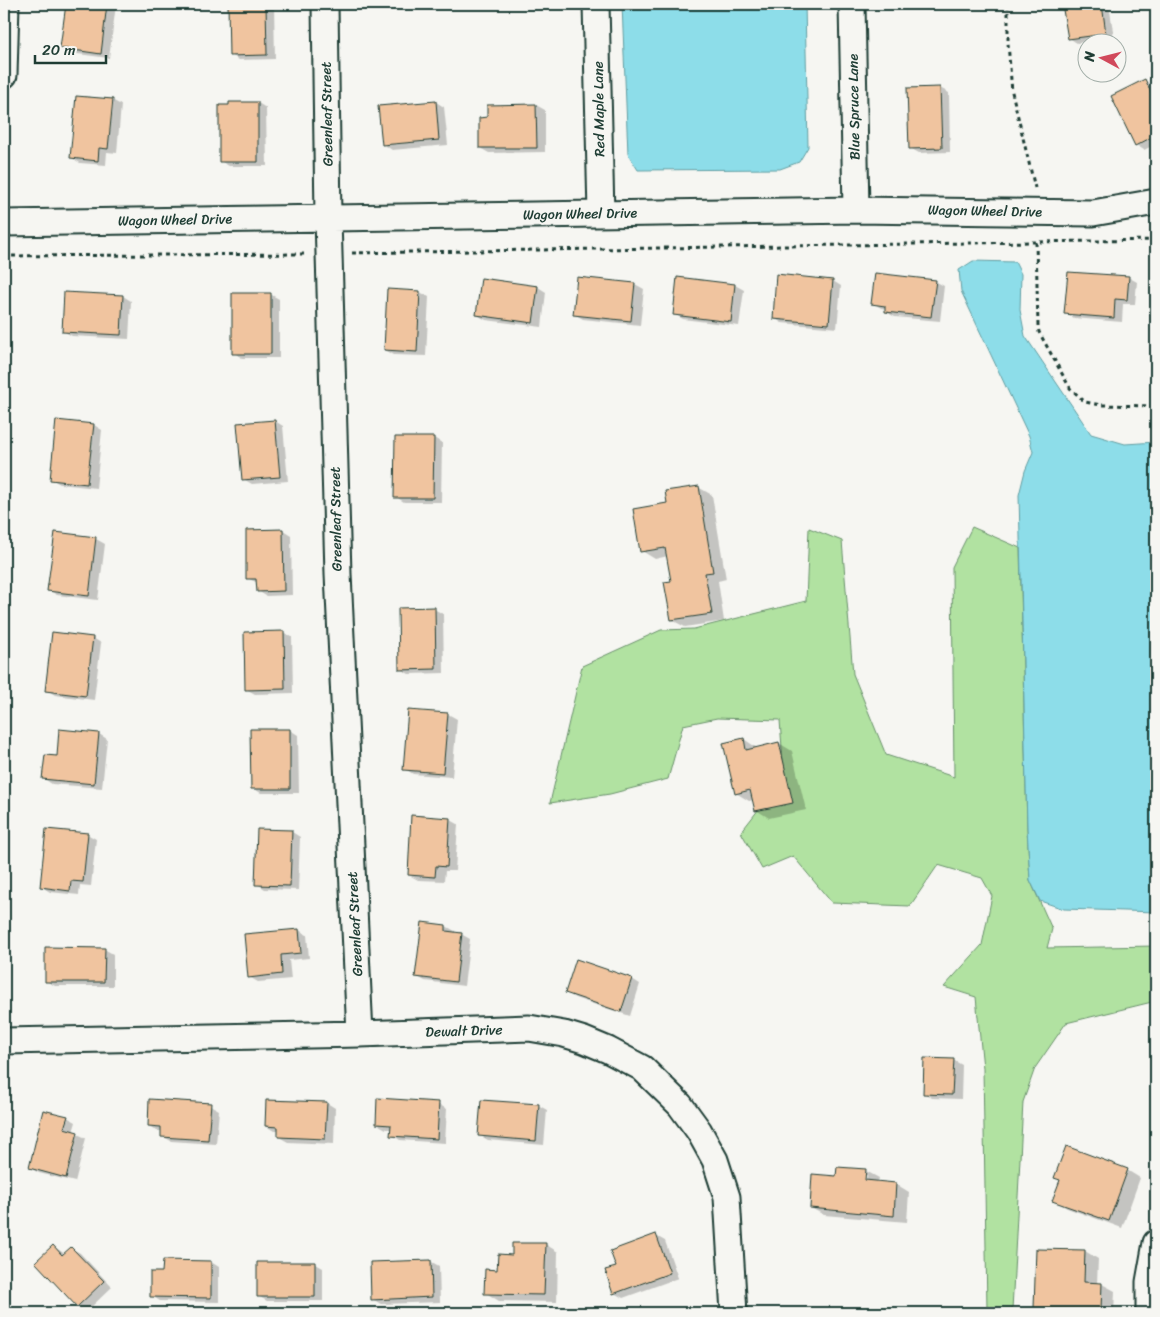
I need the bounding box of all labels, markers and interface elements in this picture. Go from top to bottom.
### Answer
scale bar [35,32,106,64]
north arrow [1078,32,1128,82]
text: 20 m [42,37,76,63]
text: N [1076,50,1103,64]
street label: Blue Spruce Lane [841,53,867,160]
street label: Greenleaf Street [314,61,340,167]
street label: Red Maple Lane [586,61,612,157]
street label: Wagon Wheel Drive [928,198,1043,224]
street label: Wagon Wheel Drive [523,201,638,227]
street label: Wagon Wheel Drive [118,207,233,233]
street label: Greenleaf Street [323,466,349,572]
street label: Greenleaf Street [340,871,370,977]
street label: Dewalt Drive [425,1017,503,1045]

